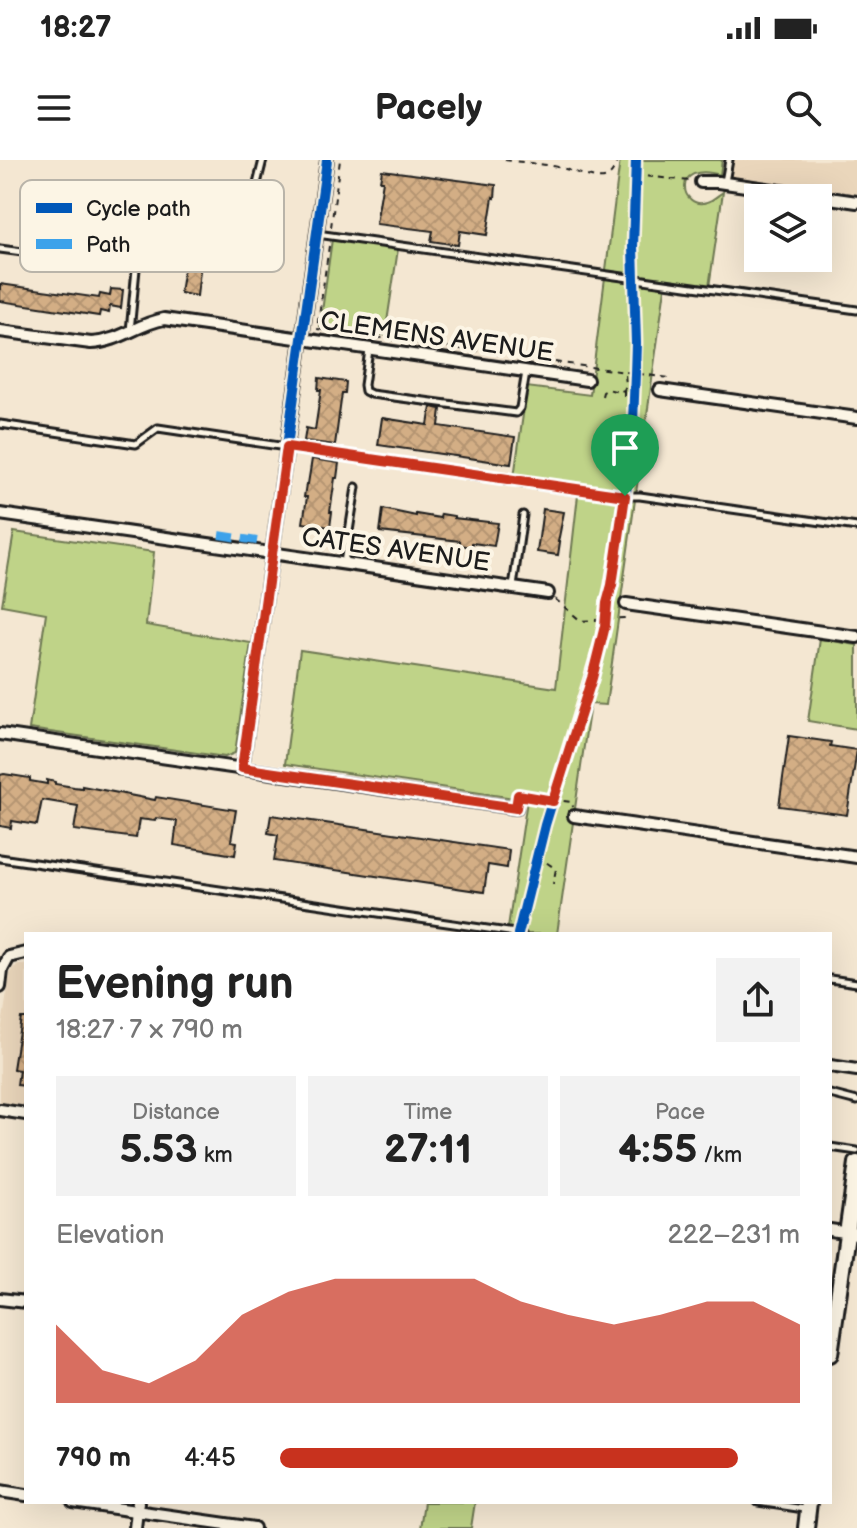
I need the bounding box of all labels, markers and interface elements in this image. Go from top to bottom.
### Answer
text: 18:27 [40,10,112,46]
icon: menu [32,86,76,130]
icon: search [781,86,825,130]
text: Pacely [375,87,482,130]
legend [20,180,284,272]
map controls [744,184,832,272]
button: layers [744,184,832,272]
text: Cycle path [86,196,191,223]
text: Path [86,232,130,259]
street label: CLEMENS AVENUE [318,306,555,369]
pin [591,414,659,496]
icon: arrive [603,426,647,470]
street label: CATES AVENUE [300,522,492,579]
text: Evening run [56,958,293,1011]
button: share [716,958,800,1042]
text: 18:27 · 7 × 790 m [56,1015,243,1046]
text: Distance [132,1099,220,1126]
text: Time [404,1099,452,1126]
text: Pace [655,1099,705,1126]
text: 5.53 [119,1126,198,1174]
text: 27:11 [384,1126,472,1174]
text: 4:55 [618,1126,697,1174]
text: km [198,1142,233,1169]
text: /km [697,1142,742,1169]
text: Elevation [56,1220,164,1251]
text: 222–231 m [667,1220,800,1251]
text: 790 m [56,1443,131,1474]
text: 4:45 [184,1443,236,1474]

